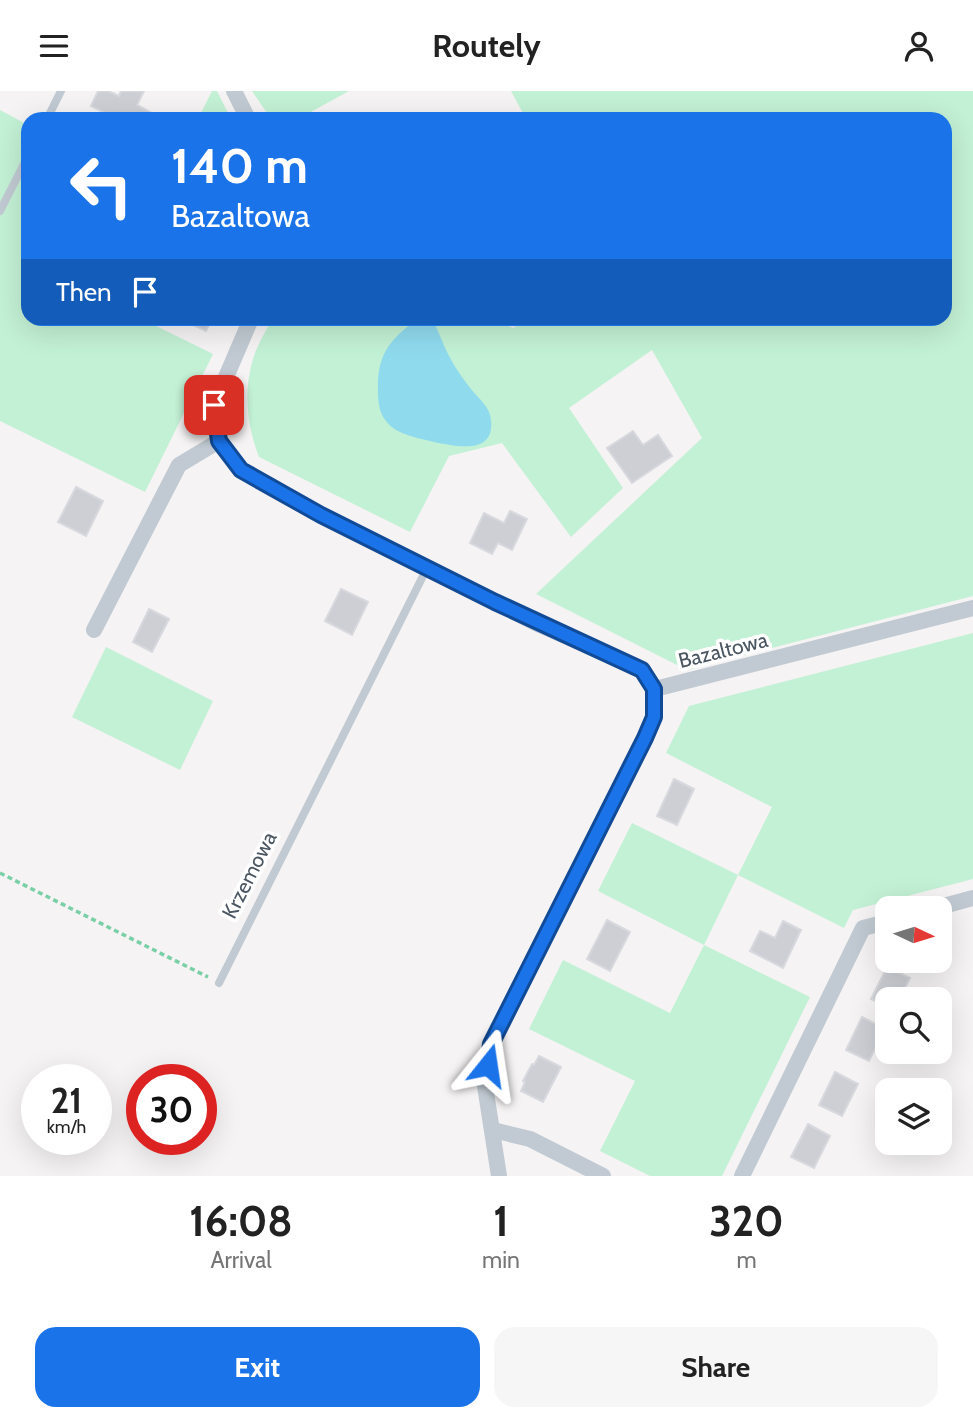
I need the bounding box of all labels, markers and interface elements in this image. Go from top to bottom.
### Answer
text: Routely [432,26,541,65]
icon: menu [35,27,73,65]
icon: person [900,27,938,65]
text: 140 m [171,136,308,195]
icon: left [56,140,147,231]
text: Bazaltowa [171,196,310,235]
icon: arrive [126,273,164,311]
text: Then [56,276,112,308]
pin [184,375,244,435]
icon: arrive [195,386,233,424]
street label: Bazaltowa [676,627,770,673]
street label: Krzemowa [217,827,281,923]
north arrow [875,896,952,973]
map controls [875,896,952,1155]
button: search [875,987,952,1064]
position arrow [451,1028,525,1102]
speed limit sign: 30 [126,1064,217,1155]
button: layers [875,1078,952,1155]
text: 21 [51,1079,82,1122]
text: km/h [47,1116,86,1138]
text: 16:08 [189,1195,293,1247]
text: 1 [493,1195,509,1247]
text: 320 [709,1195,784,1247]
text: Arrival [210,1246,272,1274]
text: min [482,1246,520,1274]
text: m [736,1246,757,1274]
button: Exit [35,1327,480,1407]
button: Share [494,1327,938,1407]

